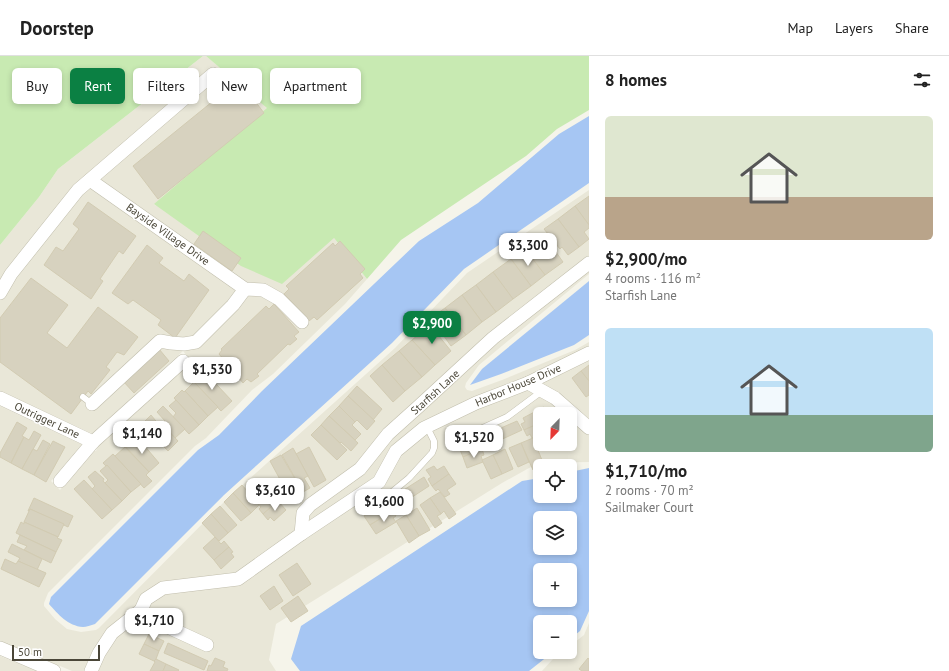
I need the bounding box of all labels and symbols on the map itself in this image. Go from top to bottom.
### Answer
street label: Bayside Village Drive [123,200,213,268]
pin: $3,300 [495,233,561,267]
pin: $2,900 [399,311,465,345]
pin: $1,530 [179,357,245,391]
street label: Harbor House Drive [473,360,564,409]
street label: Starfish Lane [408,366,463,418]
street label: Outrigger Lane [12,399,82,441]
north arrow [533,407,577,451]
pin: $1,140 [109,421,175,455]
pin: $1,520 [441,425,507,459]
pin: $3,610 [242,478,308,512]
pin: $1,600 [351,489,417,523]
pin: $1,710 [121,608,187,642]
scale bar [12,643,100,662]

